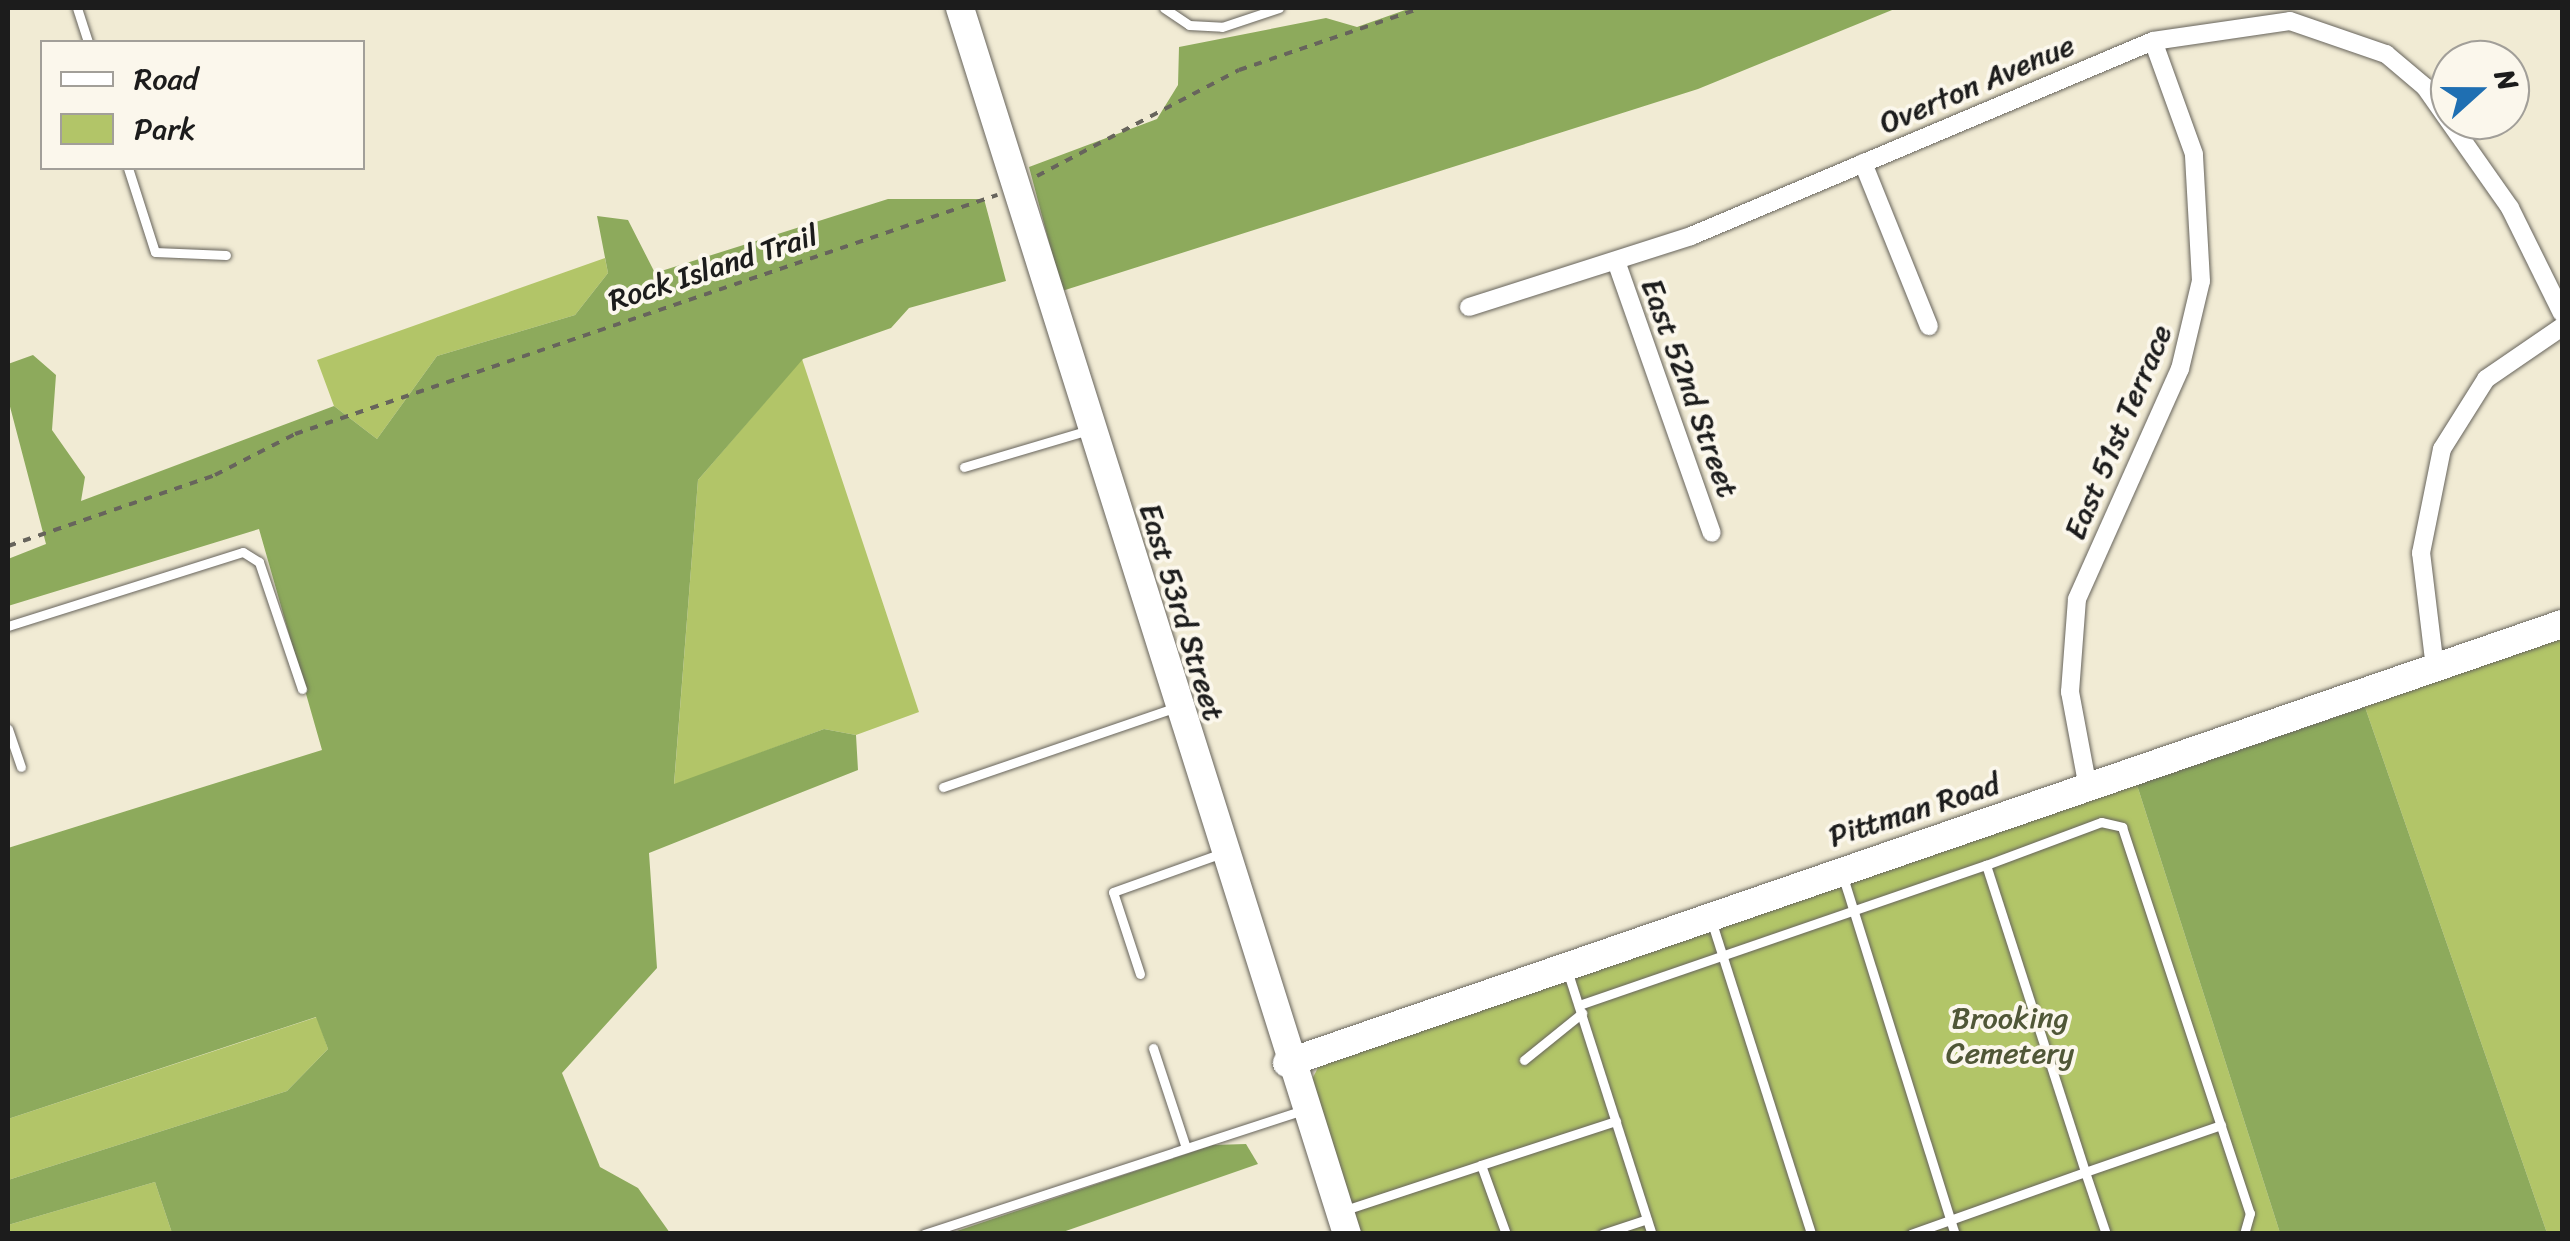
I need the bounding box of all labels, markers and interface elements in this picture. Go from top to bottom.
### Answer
street label: Overton Avenue [1874,27,2080,141]
legend [40,40,365,170]
north arrow [2430,40,2530,140]
text: Road [134,52,198,106]
text: N [2480,62,2533,98]
text: Park [134,102,196,156]
street label: Rock Island Trail [603,217,823,319]
street label: East 52nd Street [1634,274,1746,502]
street label: East 51st Terrace [2056,319,2180,545]
street label: East 53rd Street [1132,499,1232,725]
street label: Pittman Road [1824,765,2004,855]
park label: Brooking Cemetery [1946,1000,2074,1070]

